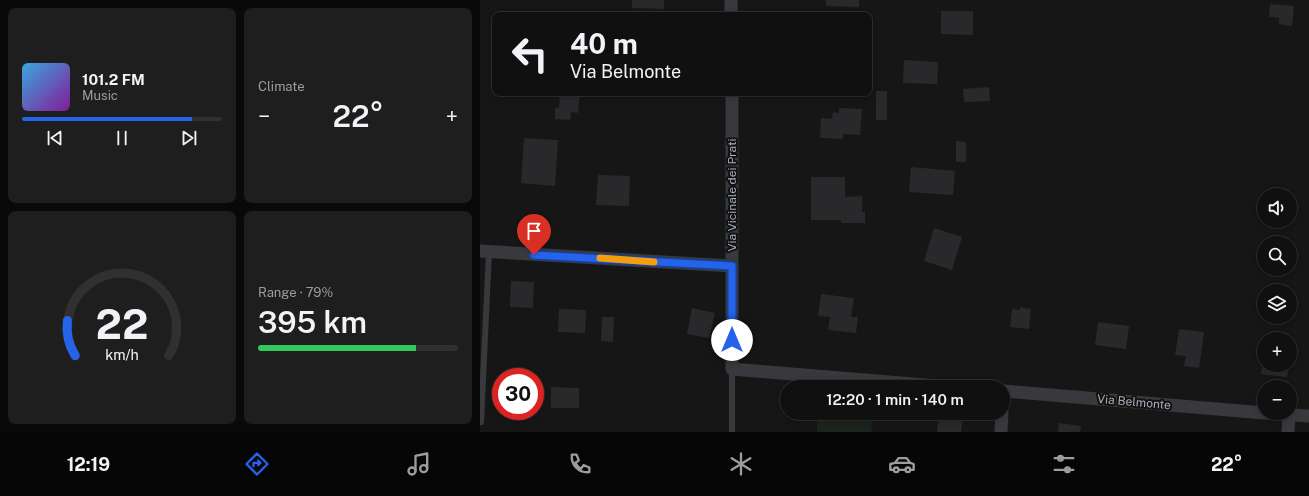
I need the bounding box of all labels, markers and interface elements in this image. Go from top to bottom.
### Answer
text: 40 m [570,27,638,60]
icon: left [504,28,556,80]
text: Via Belmonte [570,61,681,82]
text: 101.2 FM [82,71,145,88]
text: Climate [258,79,305,94]
text: Music [82,88,118,103]
text: 22° [332,98,384,134]
text: − [258,103,270,129]
text: + [446,103,458,129]
icon: previous [44,127,66,149]
icon: pause [111,127,133,149]
icon: next [178,127,200,149]
street label: Via Vicinale dei Prati [725,138,739,252]
map controls [1257,188,1297,420]
button: sound [1257,188,1297,228]
pin [517,214,551,255]
icon: arrive [523,220,545,242]
button: search [1257,236,1297,276]
button: layers [1257,284,1297,324]
text: Range · 79% [258,285,333,300]
text: 22 [96,298,148,347]
text: 395 km [258,304,367,340]
position arrow [711,319,753,361]
button: + [1257,332,1297,372]
text: km/h [105,345,139,362]
speed limit sign: 30 [492,368,544,420]
button: − [1257,380,1297,420]
text: 12:20 · 1 min · 140 m [826,391,964,408]
street label: Via Belmonte [1096,392,1172,412]
icon: directions [243,450,271,478]
icon: music [405,450,433,478]
icon: phone [566,450,594,478]
icon: climate [727,450,755,478]
icon: car [888,450,916,478]
icon: filters [1050,450,1078,478]
text: 12:19 [67,454,110,475]
text: 22° [1211,454,1242,475]

